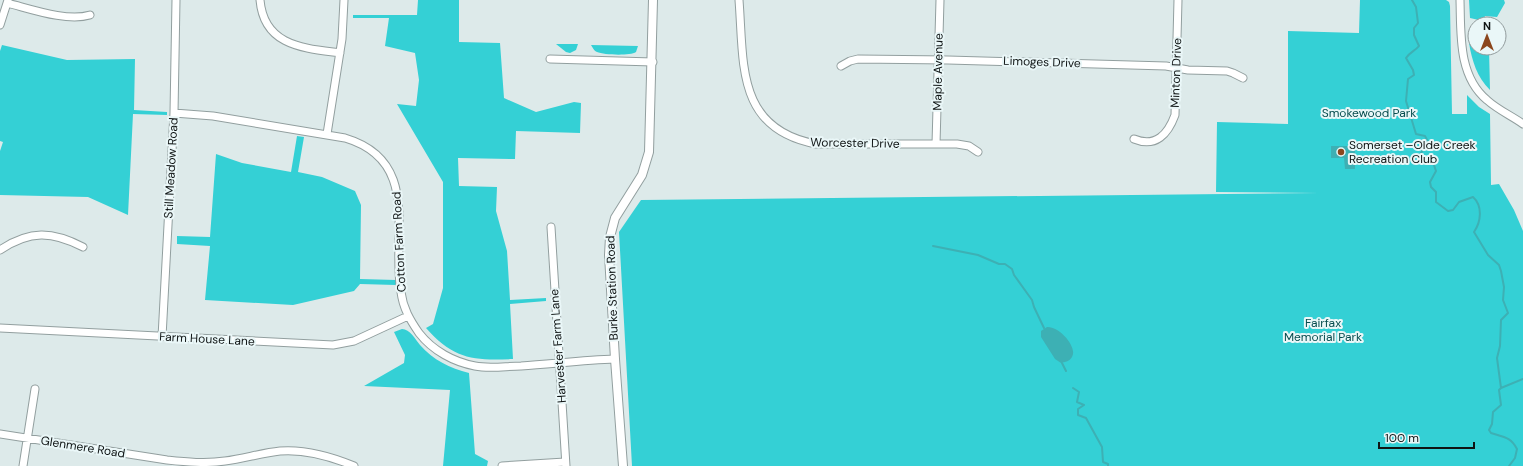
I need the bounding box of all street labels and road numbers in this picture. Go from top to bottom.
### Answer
street label: Maple Avenue [929,33,947,111]
street label: Minton Drive [1167,38,1185,108]
street label: Limoges Drive [1003,53,1081,71]
street label: Still Meadow Road [160,117,182,219]
street label: Worcester Drive [810,134,900,152]
street label: Cotton Farm Road [388,191,410,293]
street label: Burke Station Road [602,235,622,341]
street label: Harvester Farm Lane [546,288,570,403]
street label: Farm House Lane [159,329,255,350]
street label: Glenmere Road [40,432,126,462]

